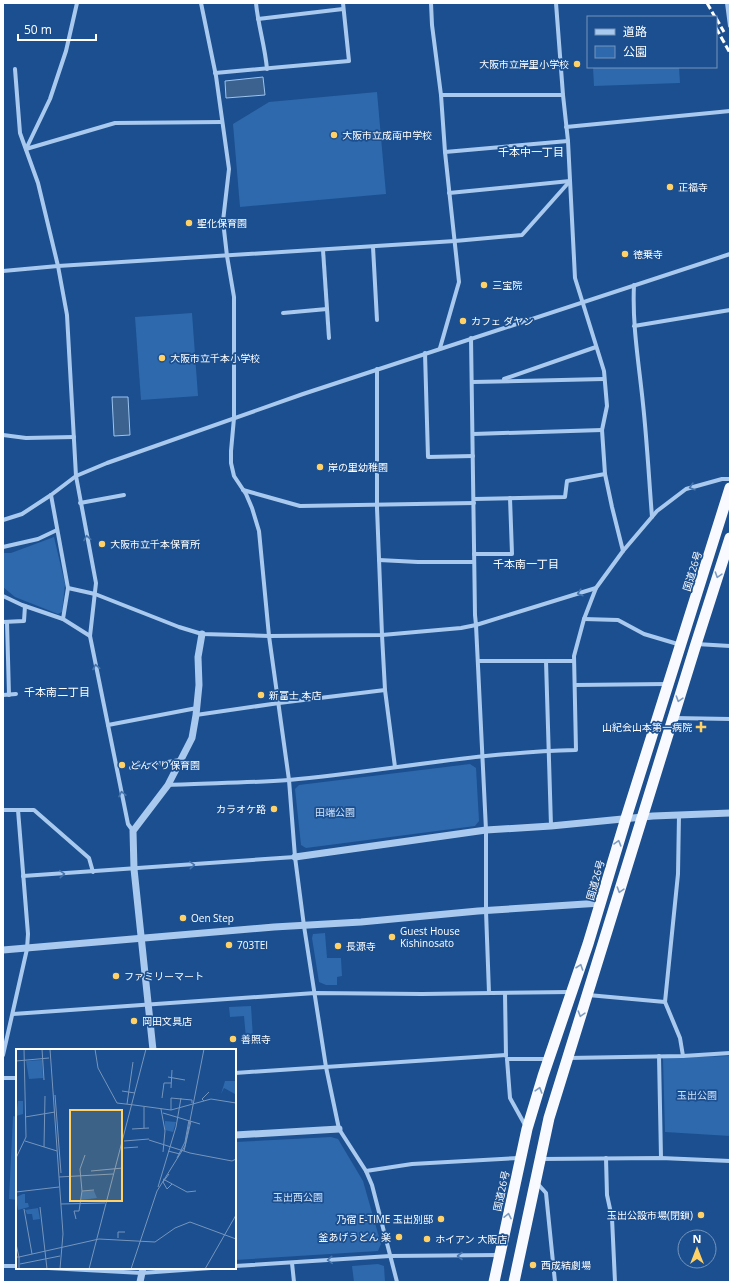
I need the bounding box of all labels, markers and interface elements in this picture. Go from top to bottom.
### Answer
scale bar [18,16,96,42]
legend [587,16,717,68]
text: 50 m [24,21,52,38]
text: 道路 [623,23,647,40]
text: 公園 [623,43,647,60]
place label: 大阪市立岸里小学校 [479,57,569,71]
marker: 大阪市立岸里小学校 [572,59,582,69]
place label: 大阪市立成南中学校 [342,128,432,142]
marker: 大阪市立成南中学校 [329,130,339,140]
district label: 千本中一丁目 [498,144,564,159]
place label: 正福寺 [678,180,708,194]
marker: 正福寺 [665,182,675,192]
place label: 聖化保育園 [197,216,247,230]
marker: 聖化保育園 [184,218,194,228]
place label: 徳乗寺 [633,247,663,261]
marker: 徳乗寺 [620,249,630,259]
place label: 三宝院 [492,278,522,292]
marker: 三宝院 [479,280,489,290]
place label: カフェ ダヤン [471,314,534,328]
marker: カフェ ダヤン [458,316,468,326]
place label: 大阪市立千本小学校 [170,351,260,365]
marker: 大阪市立千本小学校 [157,353,167,363]
place label: 岸の里幼稚園 [328,460,388,474]
marker: 岸の里幼稚園 [315,462,325,472]
one-way arrow [689,483,695,491]
one-way arrow [84,535,92,541]
place label: 大阪市立千本保育所 [110,537,200,551]
marker: 大阪市立千本保育所 [97,539,107,549]
street label: 国道26号 [679,549,705,593]
district label: 千本南一丁目 [493,556,559,571]
one-way arrow [714,571,723,578]
one-way arrow [577,588,584,597]
one-way arrow [93,663,101,670]
district label: 千本南二丁目 [24,684,90,699]
place label: 新富士 本店 [269,688,322,702]
marker: 新富士 本店 [256,690,266,700]
one-way arrow [675,695,684,702]
place label: 山紀会山本第一病院 [602,720,692,734]
marker: 山紀会山本第一病院 [695,721,707,733]
place label: どんぐり保育園 [130,758,200,772]
marker: どんぐり保育園 [117,760,127,770]
one-way arrow [119,791,127,797]
place label: カラオケ路 [216,802,266,816]
marker: カラオケ路 [269,804,279,814]
park label: 田端公園 [315,805,355,819]
one-way arrow [613,840,622,847]
street label: 国道26号 [583,858,607,902]
one-way arrow [189,860,195,869]
one-way arrow [59,870,65,878]
one-way arrow [616,886,624,893]
place label: Oen Step [191,911,234,925]
marker: Oen Step [178,913,188,923]
place label: Guest House Kishinosato [400,924,460,950]
marker: Guest House Kishinosato [387,932,397,942]
place label: 703TEI [237,938,268,952]
place label: 長源寺 [346,939,376,953]
marker: 703TEI [224,940,234,950]
marker: 長源寺 [333,941,343,951]
one-way arrow [576,964,584,971]
place label: ファミリーマート [124,969,204,983]
marker: ファミリーマート [111,971,121,981]
one-way arrow [577,1010,586,1017]
place label: 岡田文具店 [142,1014,192,1028]
marker: 岡田文具店 [129,1016,139,1026]
place label: 善照寺 [241,1032,271,1046]
marker: 善照寺 [228,1034,238,1044]
inset map [16,1049,236,1269]
one-way arrow [534,1087,543,1094]
park label: 玉出公園 [677,1088,717,1102]
street label: 国道26号 [490,1169,512,1213]
park label: 玉出西公園 [273,1190,323,1204]
place label: 玉出公設市場(閉鎖) [607,1208,693,1222]
marker: 玉出公設市場(閉鎖) [696,1210,706,1220]
place label: 乃宿 E-TIME 玉出別邸 [336,1212,433,1226]
one-way arrow [503,1213,511,1220]
marker: 乃宿 E-TIME 玉出別邸 [436,1214,446,1224]
north arrow [677,1229,717,1269]
place label: 釜あげうどん 楽 [318,1230,391,1244]
text: N [693,1231,701,1246]
marker: 釜あげうどん 楽 [394,1232,404,1242]
place label: ホイアン 大阪店 [435,1232,507,1246]
marker: ホイアン 大阪店 [422,1234,432,1244]
one-way arrow [457,1252,463,1260]
one-way arrow [327,1256,333,1265]
place label: 西成結劇場 [541,1258,591,1272]
marker: 西成結劇場 [528,1260,538,1270]

